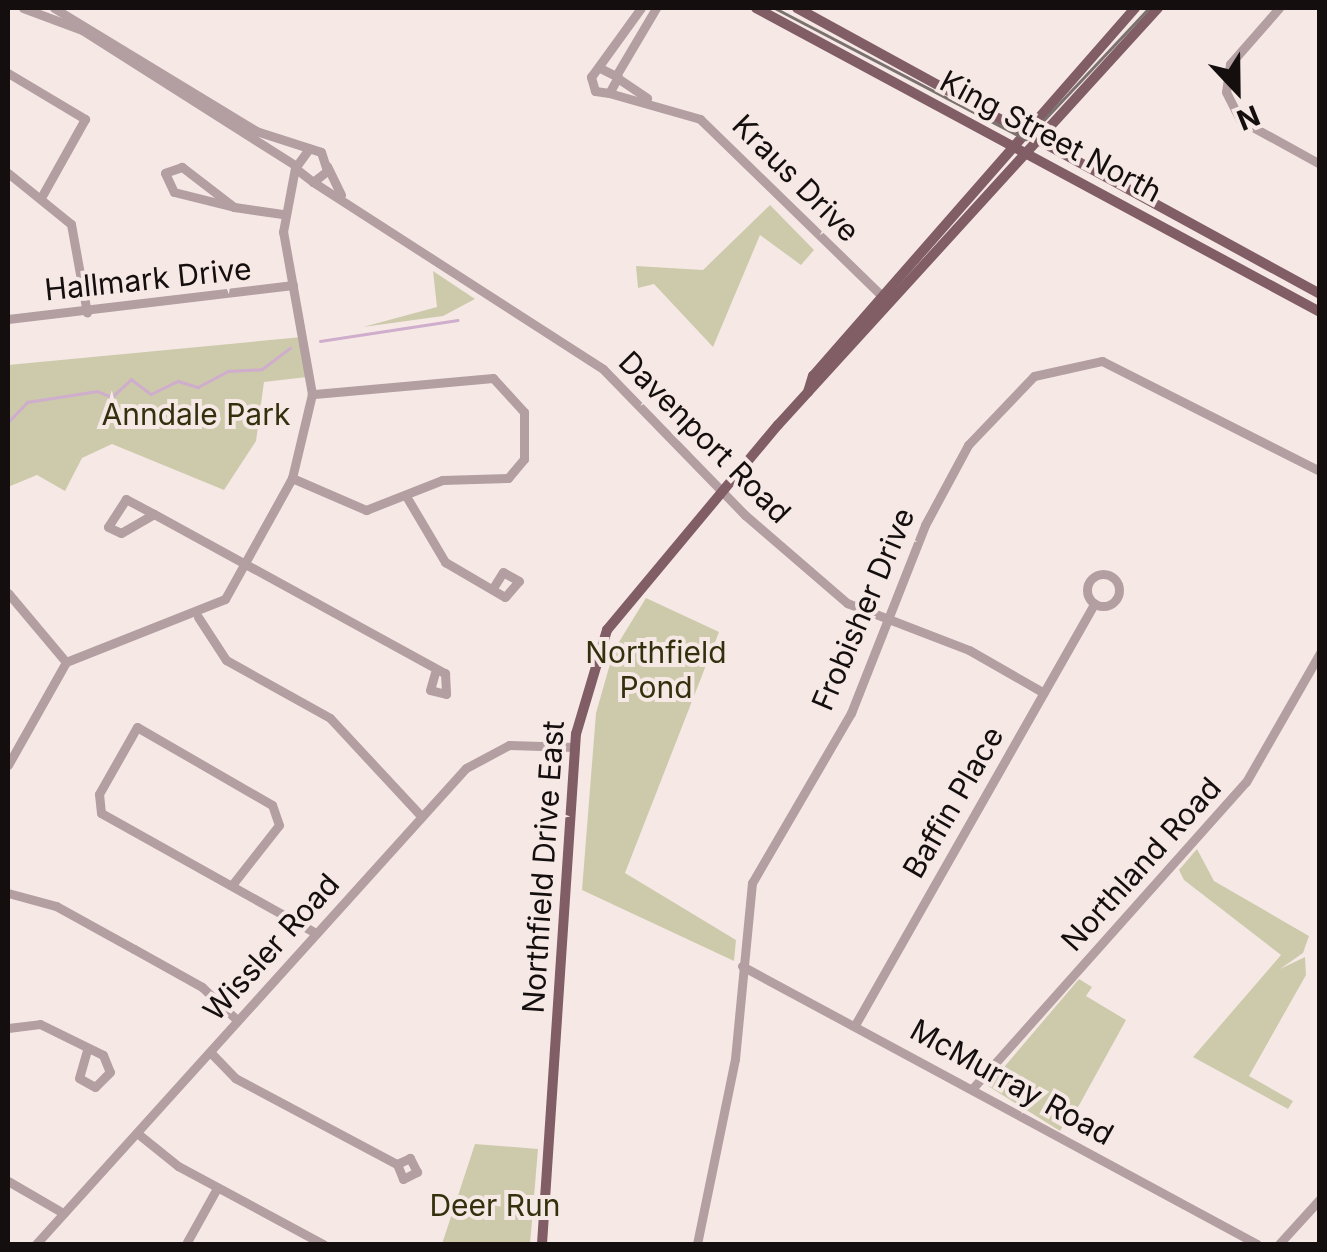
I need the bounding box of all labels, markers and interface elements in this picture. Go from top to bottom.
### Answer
north arrow [1187,40,1287,140]
street label: King Street North [934,62,1168,210]
text: N [1232,98,1265,138]
street label: Kraus Drive [725,107,867,249]
street label: Hallmark Drive [43,250,253,308]
street label: Davenport Road [612,344,798,530]
park label: Anndale Park [102,396,290,432]
street label: Frobisher Drive [804,502,922,716]
park label: Northfield Pond [585,634,727,704]
street label: Northfield Drive East [515,719,571,1015]
street label: Baffin Place [895,720,1011,884]
street label: Northland Road [1054,770,1228,958]
street label: Wissler Road [196,866,346,1028]
street label: McMurray Road [904,1011,1120,1153]
park label: Deer Run [429,1187,561,1223]

